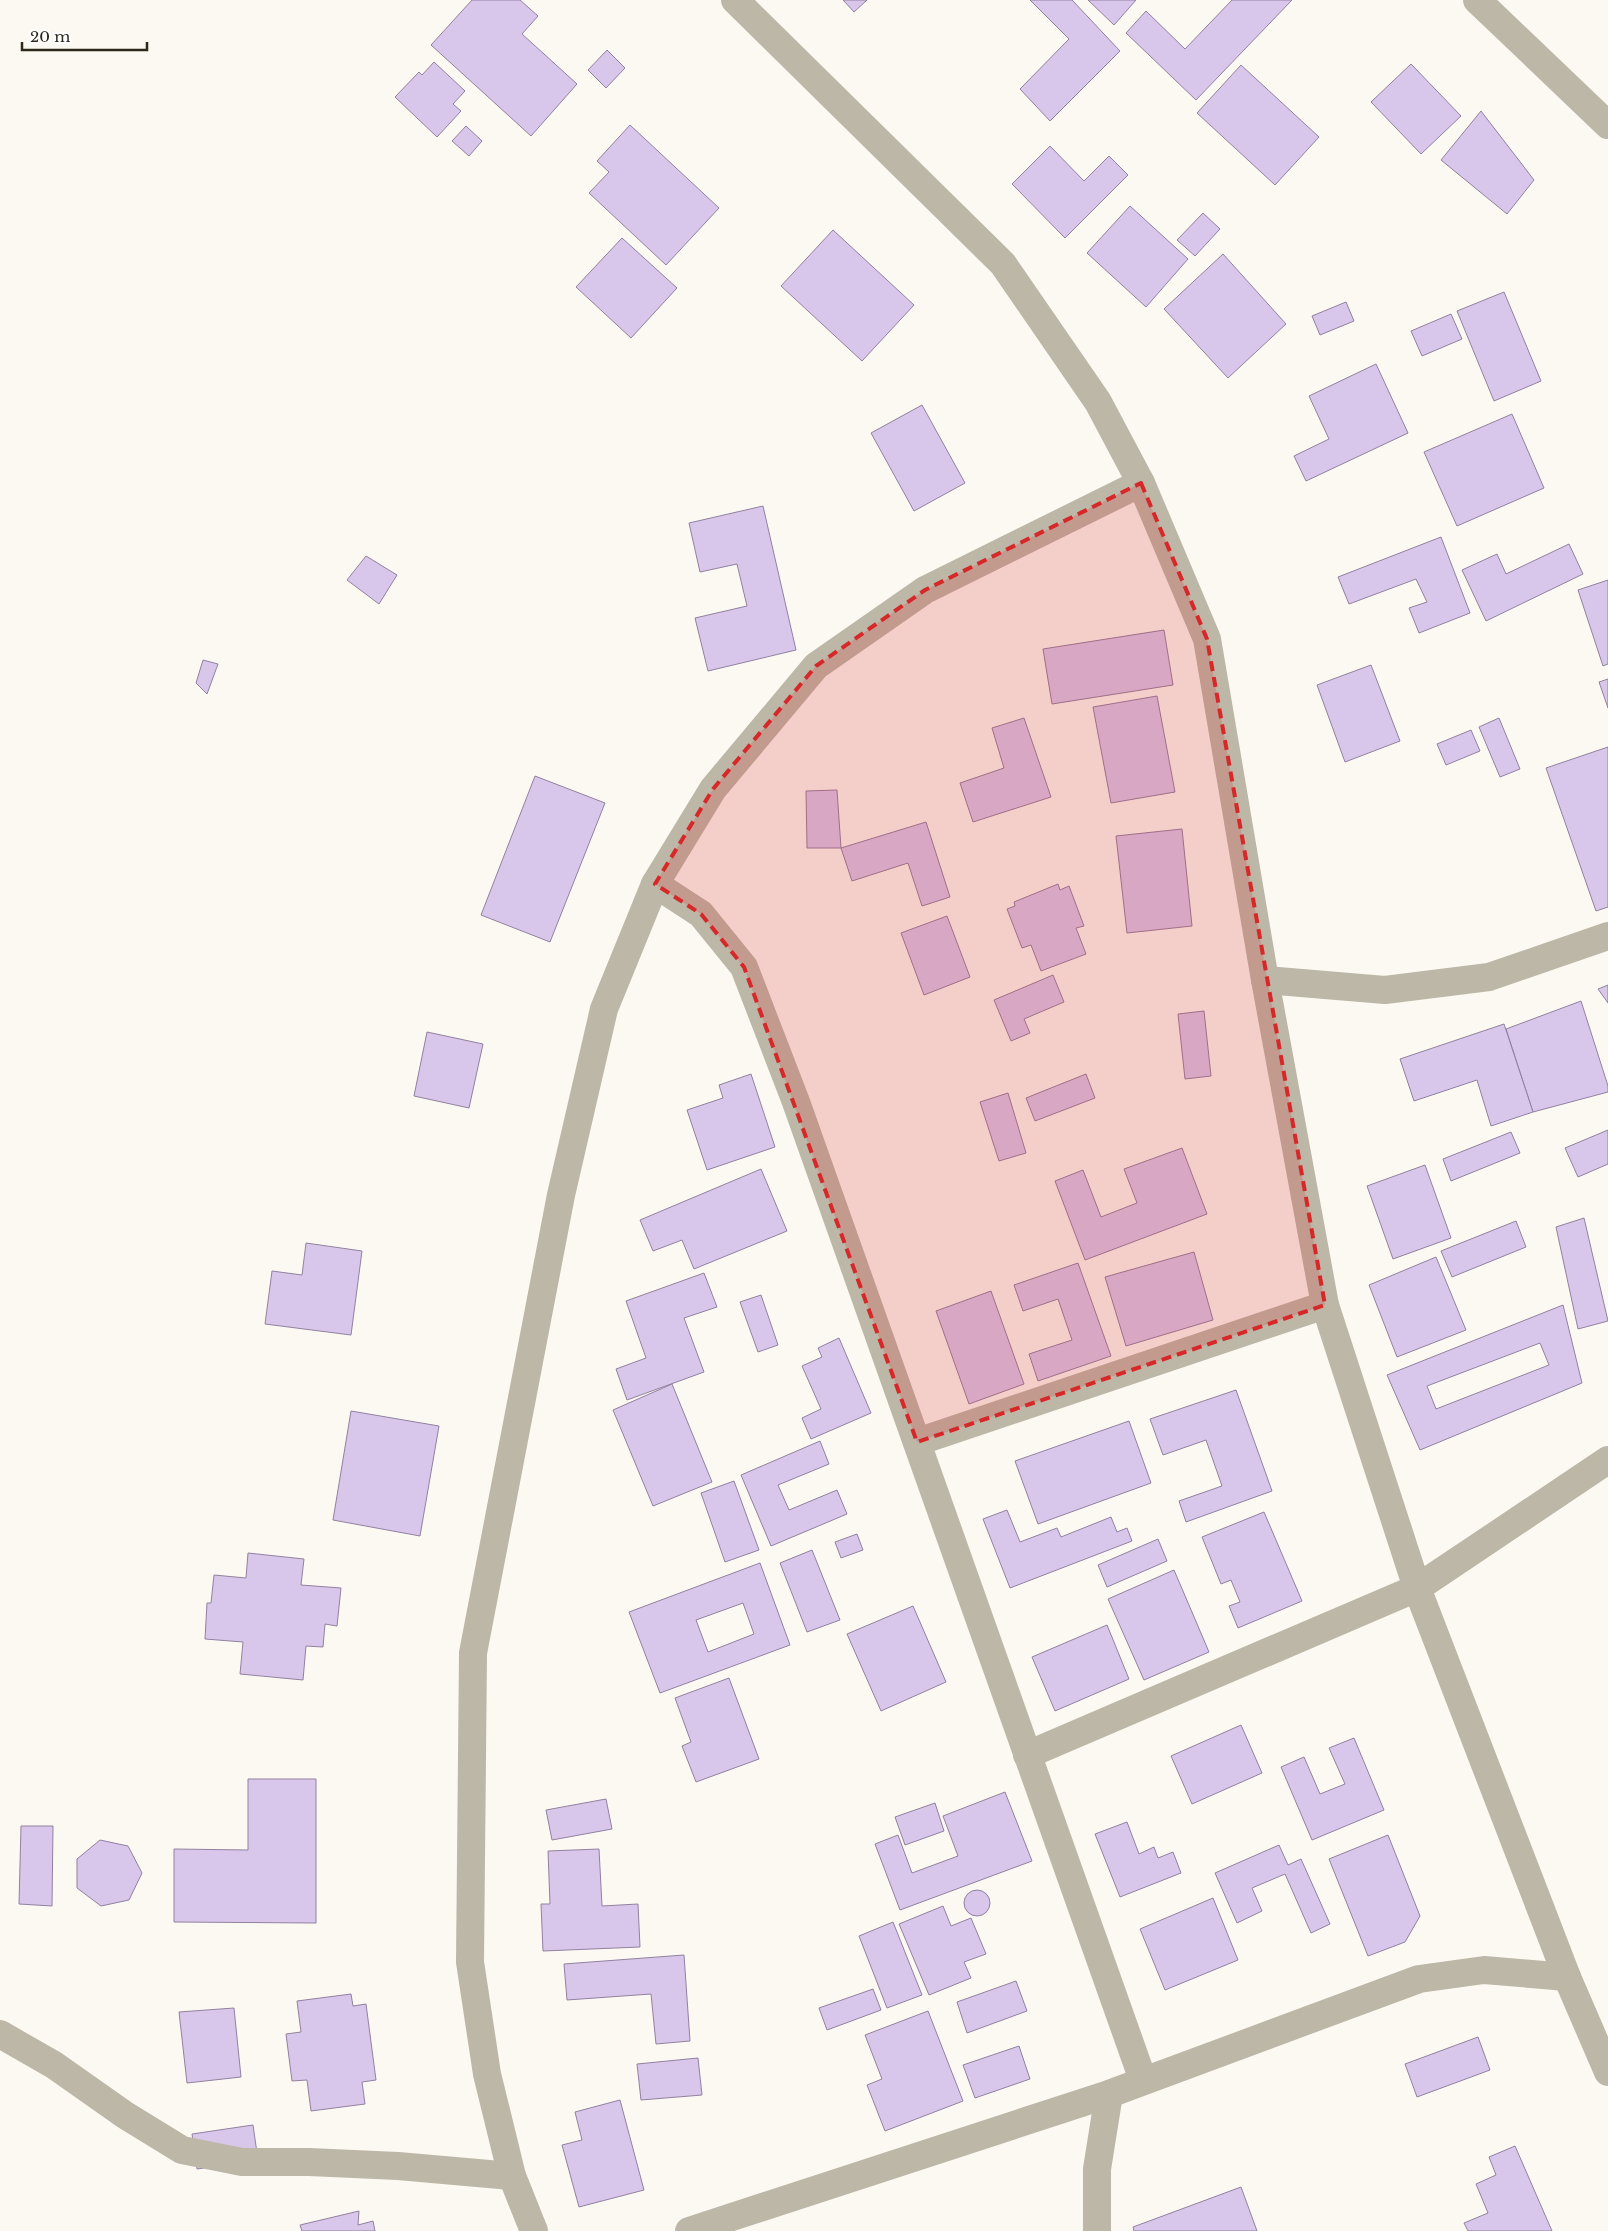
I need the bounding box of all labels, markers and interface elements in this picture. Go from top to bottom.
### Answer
scale bar [22,20,148,52]
text: 20 m [30,27,70,46]

